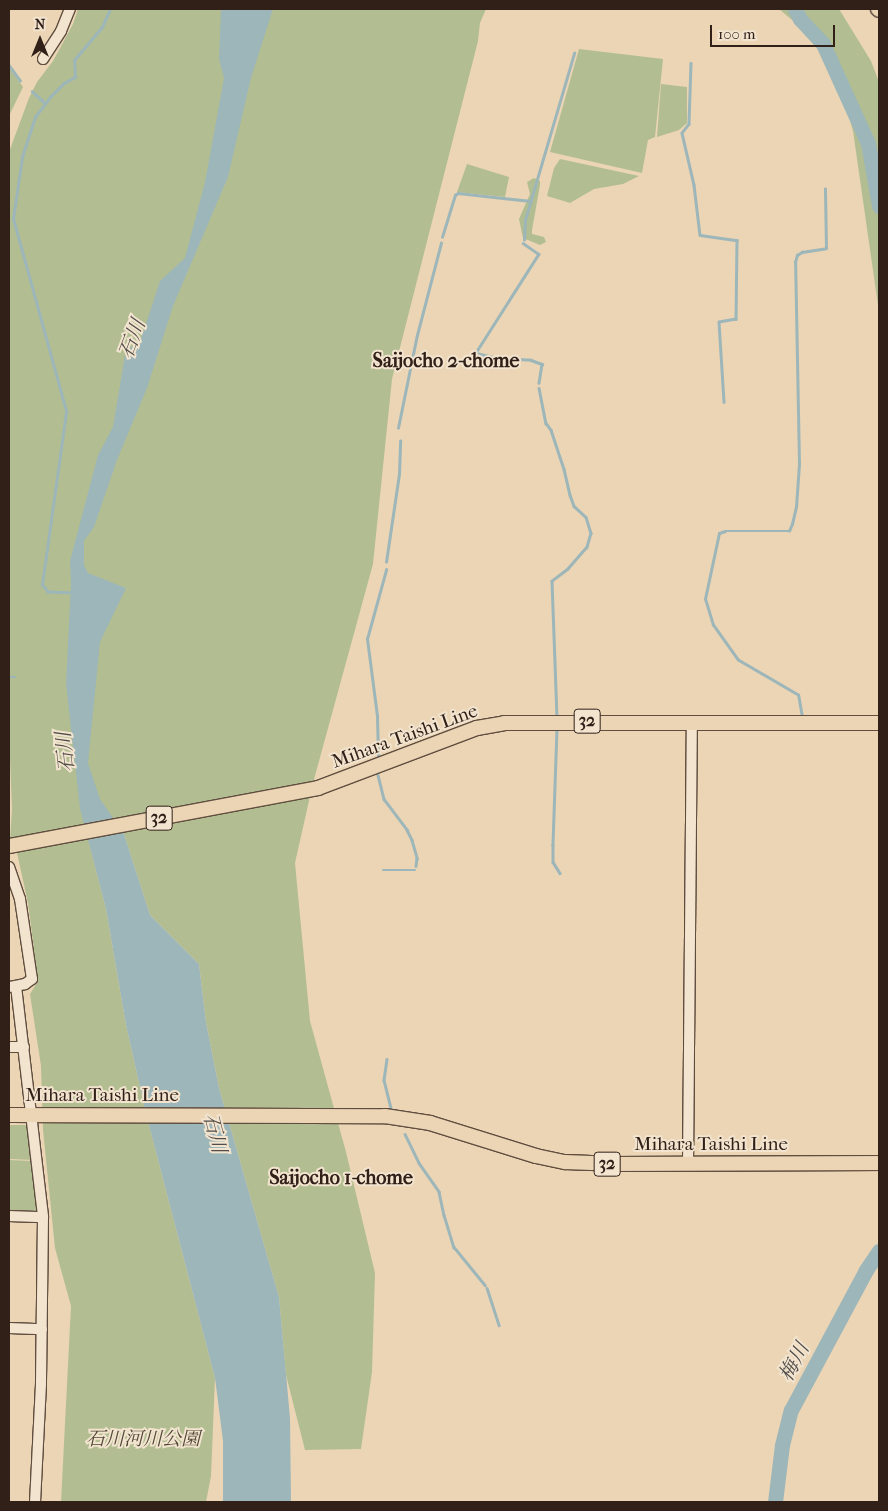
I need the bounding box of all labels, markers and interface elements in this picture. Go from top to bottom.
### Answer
north arrow [15,15,65,65]
scale bar [713,15,838,47]
text: N [35,16,45,33]
text: 100 m [718,25,756,43]
water label: 石川 [114,316,150,362]
district label: Saijocho 2-chome [373,348,519,372]
street label: Mihara Taishi Line [329,700,481,774]
road number: 32 [573,706,601,736]
water label: 石川 [51,731,79,773]
road number: 32 [145,802,173,834]
street label: Mihara Taishi Line [25,1085,179,1107]
water label: 石川 [199,1111,231,1155]
street label: Mihara Taishi Line [634,1134,788,1156]
road number: 32 [593,1148,621,1180]
district label: Saijocho 1-chome [269,1165,413,1189]
water label: 梅川 [774,1339,814,1385]
park label: 石川河川公園 [86,1429,200,1451]

